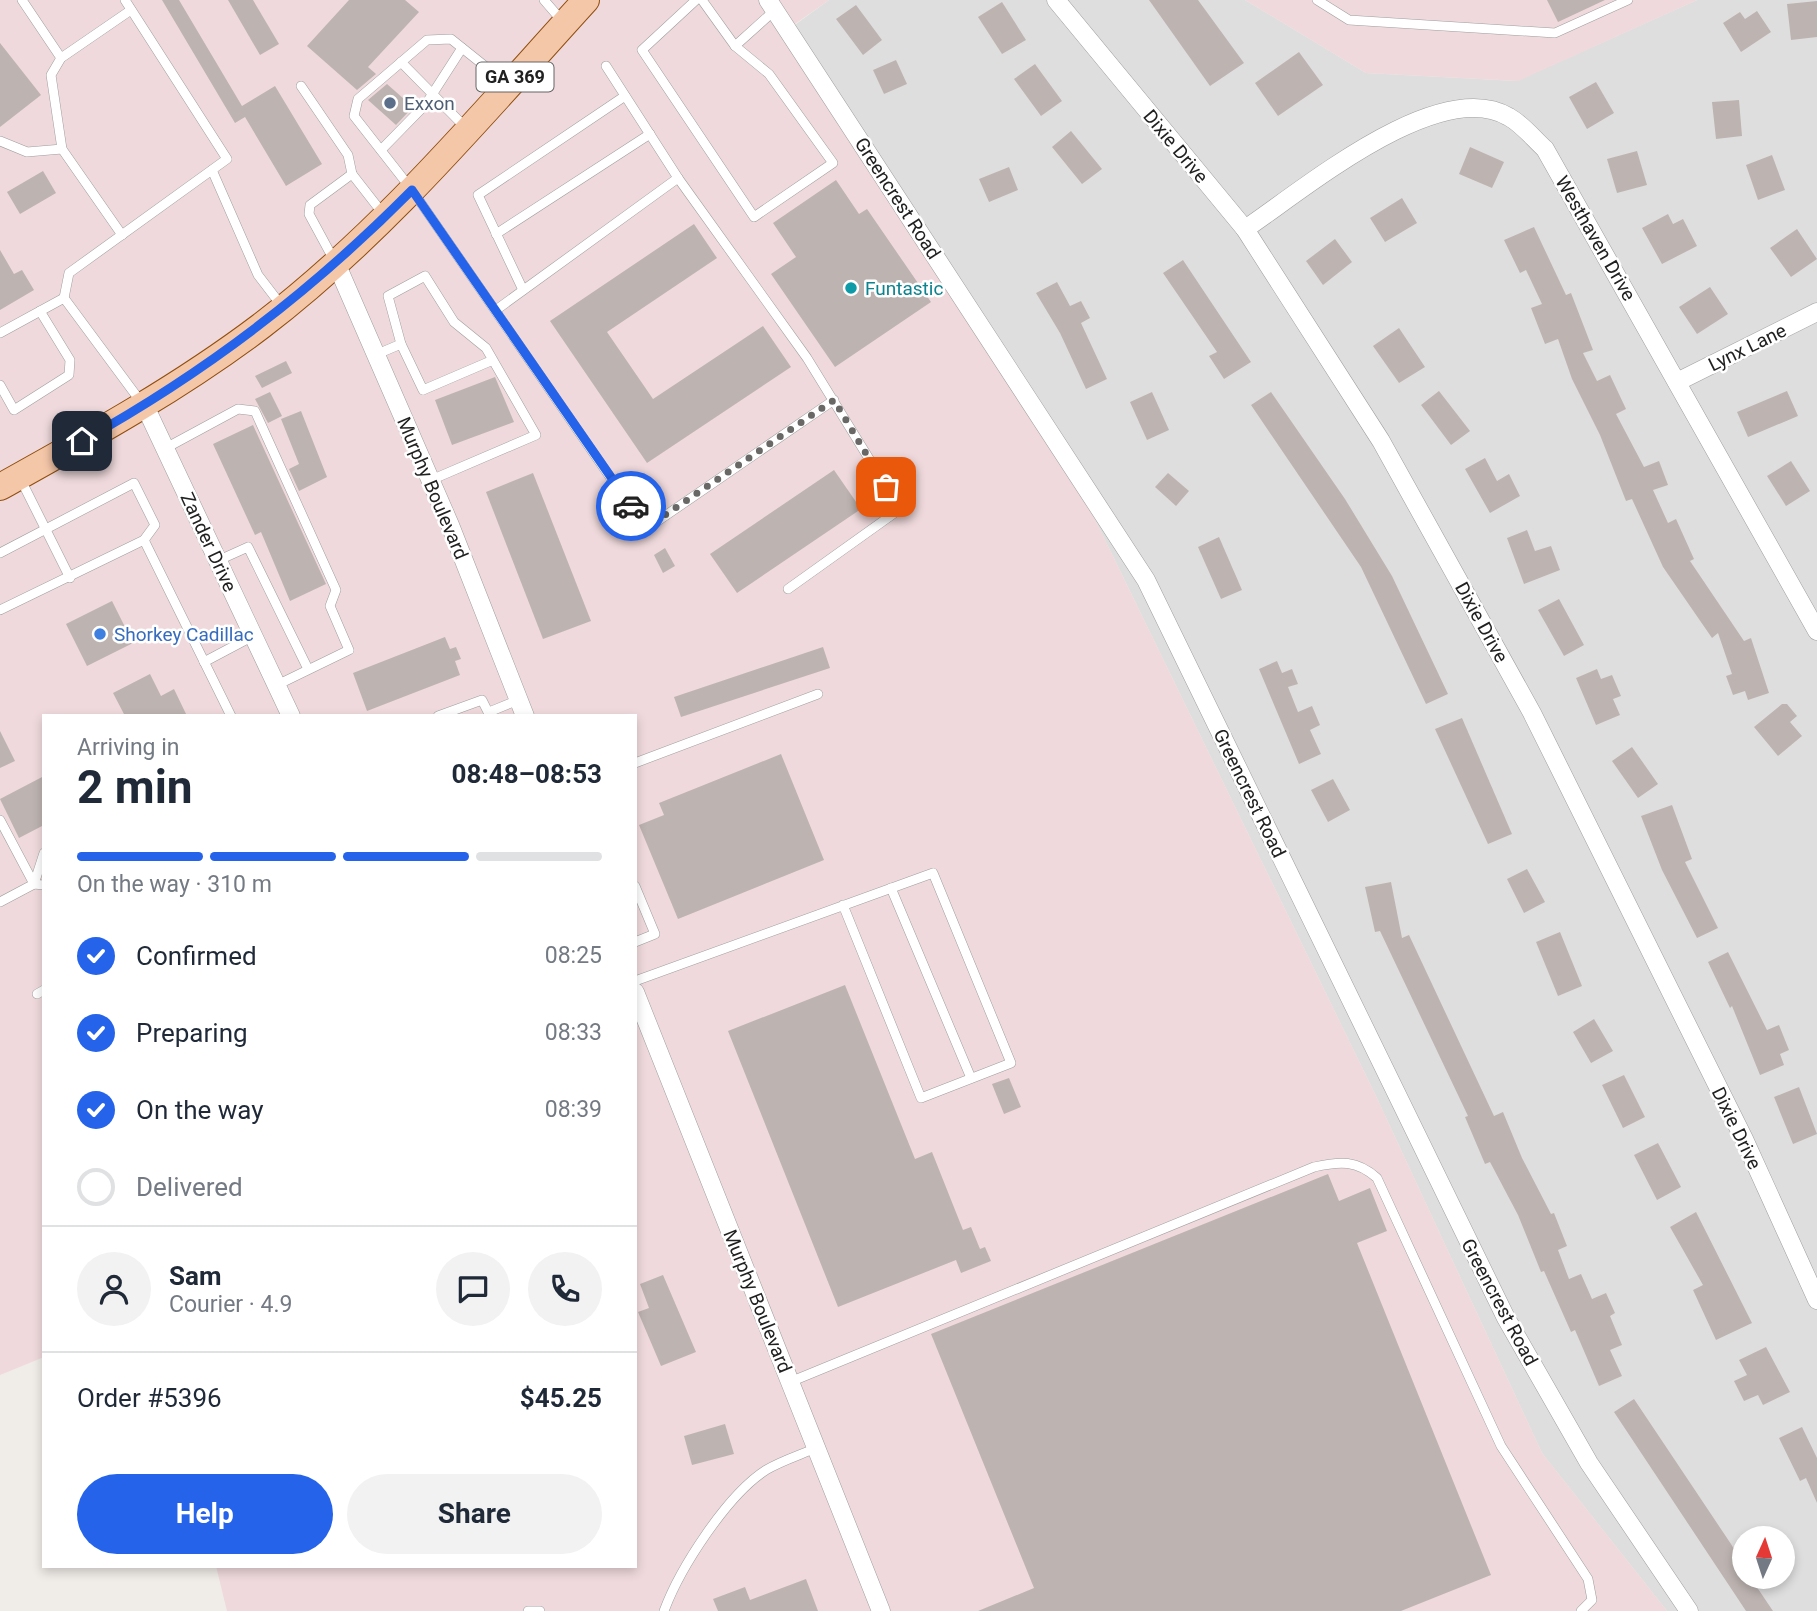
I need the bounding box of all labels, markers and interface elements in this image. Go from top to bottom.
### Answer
road number: GA 369 [476,62,554,92]
place label: Exxon [404,92,455,115]
marker: Exxon [382,95,398,111]
street label: Dixie Drive [1138,105,1213,188]
street label: Greencrest Road [850,133,945,263]
street label: Westhaven Drive [1551,172,1641,305]
place label: Funtastic [865,277,943,300]
marker: Funtastic [843,280,859,296]
street label: Lynx Lane [1705,319,1790,376]
pin [52,411,112,471]
street label: Murphy Boulevard [392,414,473,563]
icon: home [63,422,101,460]
pin [856,457,916,517]
icon: bag [867,468,905,506]
courier [596,471,666,541]
icon: car [612,487,650,525]
street label: Zander Drive [176,489,242,595]
street label: Dixie Drive [1450,578,1513,667]
place label: Shorkey Cadillac [114,623,254,646]
marker: Shorkey Cadillac [92,626,108,642]
street label: Greencrest Road [1208,725,1291,861]
text: Arriving in [77,734,180,761]
text: 08:48–08:53 [452,759,602,789]
text: 2 min [77,760,193,814]
text: On the way · 310 m [77,871,272,898]
icon: check [77,937,115,975]
text: Confirmed [136,941,257,971]
text: 08:25 [545,942,602,969]
icon: check [77,1014,115,1052]
text: Preparing [136,1018,248,1048]
text: 08:33 [545,1019,602,1046]
street label: Dixie Drive [1707,1083,1766,1173]
icon: check [77,1091,115,1129]
text: On the way [136,1095,264,1125]
text: 08:39 [545,1096,602,1123]
text: Delivered [136,1172,243,1202]
street label: Murphy Boulevard [718,1226,797,1376]
street label: Greencrest Road [1456,1235,1543,1370]
button: person [77,1252,151,1326]
button: chat [436,1252,510,1326]
button: phone [528,1252,602,1326]
text: Sam [169,1261,221,1291]
text: Courier · 4.9 [169,1291,292,1318]
text: Order #5396 [77,1383,222,1413]
text: $45.25 [520,1383,602,1413]
button: Help [77,1474,333,1554]
button: Share [347,1474,602,1554]
north arrow [1732,1526,1796,1589]
map controls [1732,1526,1795,1589]

